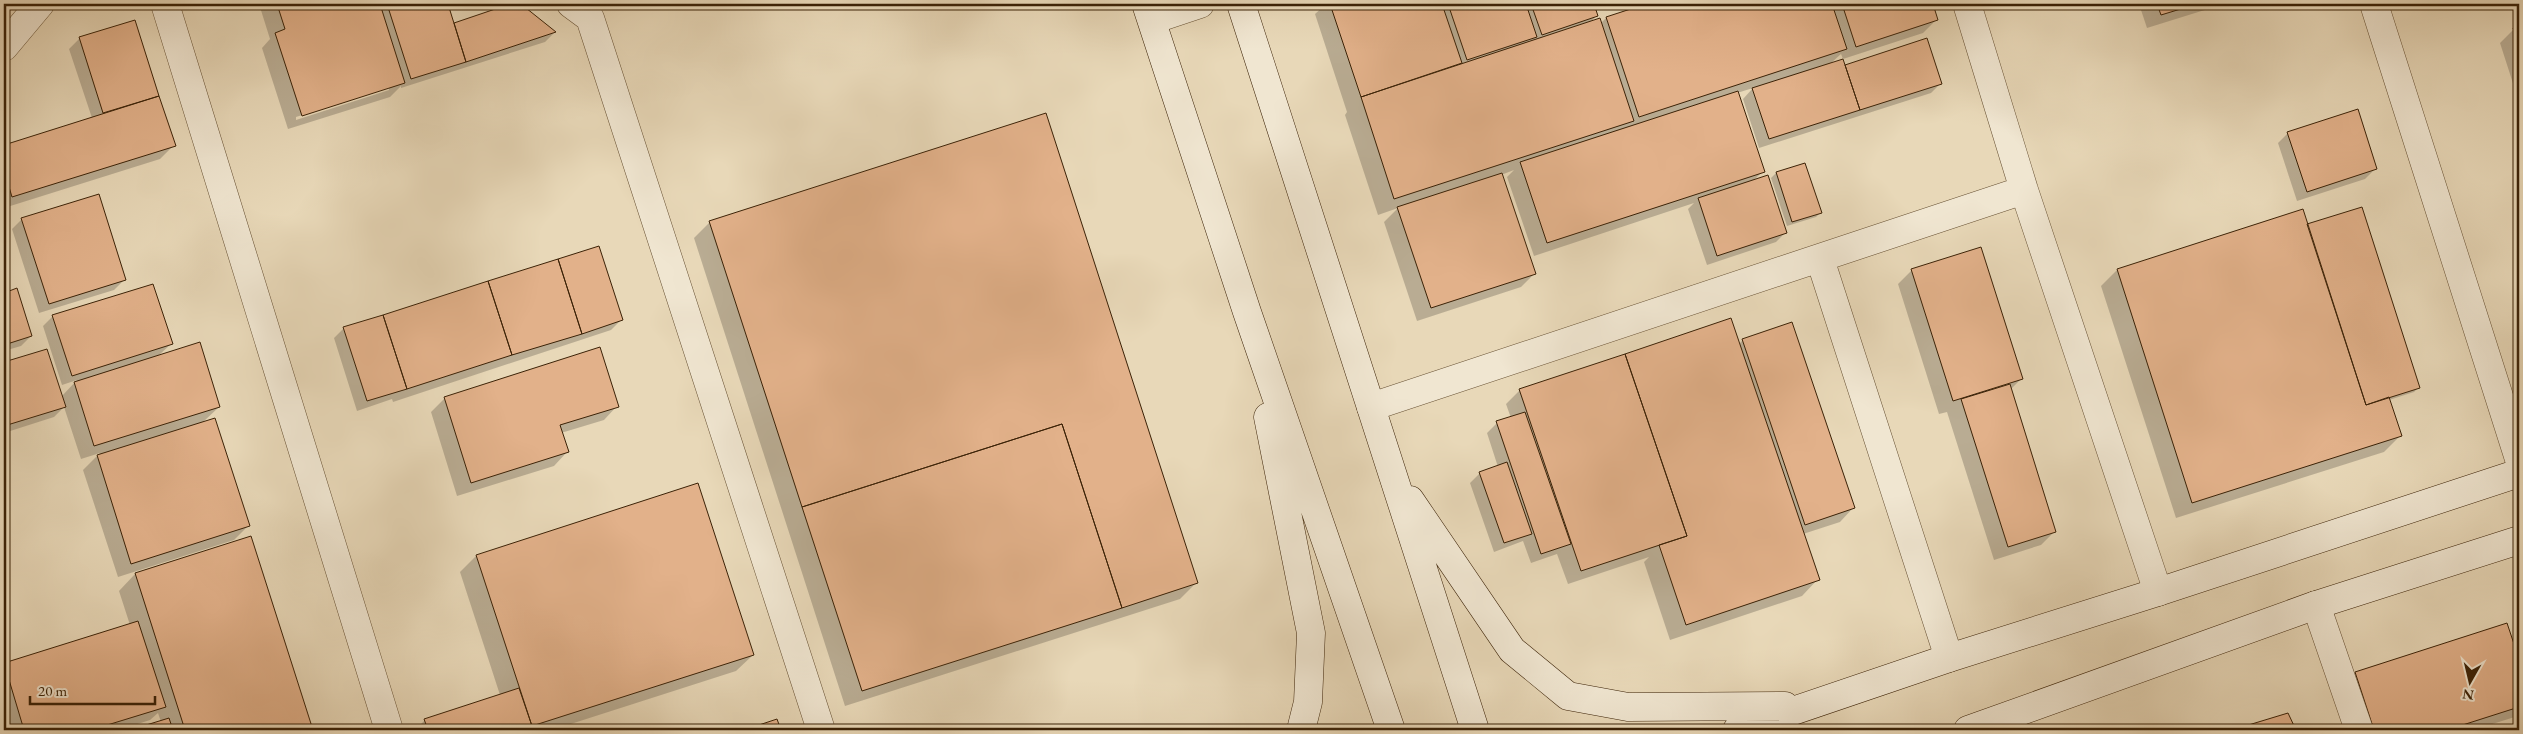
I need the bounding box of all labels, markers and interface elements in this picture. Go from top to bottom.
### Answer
north arrow [2446,656,2496,706]
scale bar [30,674,155,706]
text: 20 m [38,681,67,700]
text: N [2461,685,2475,705]

